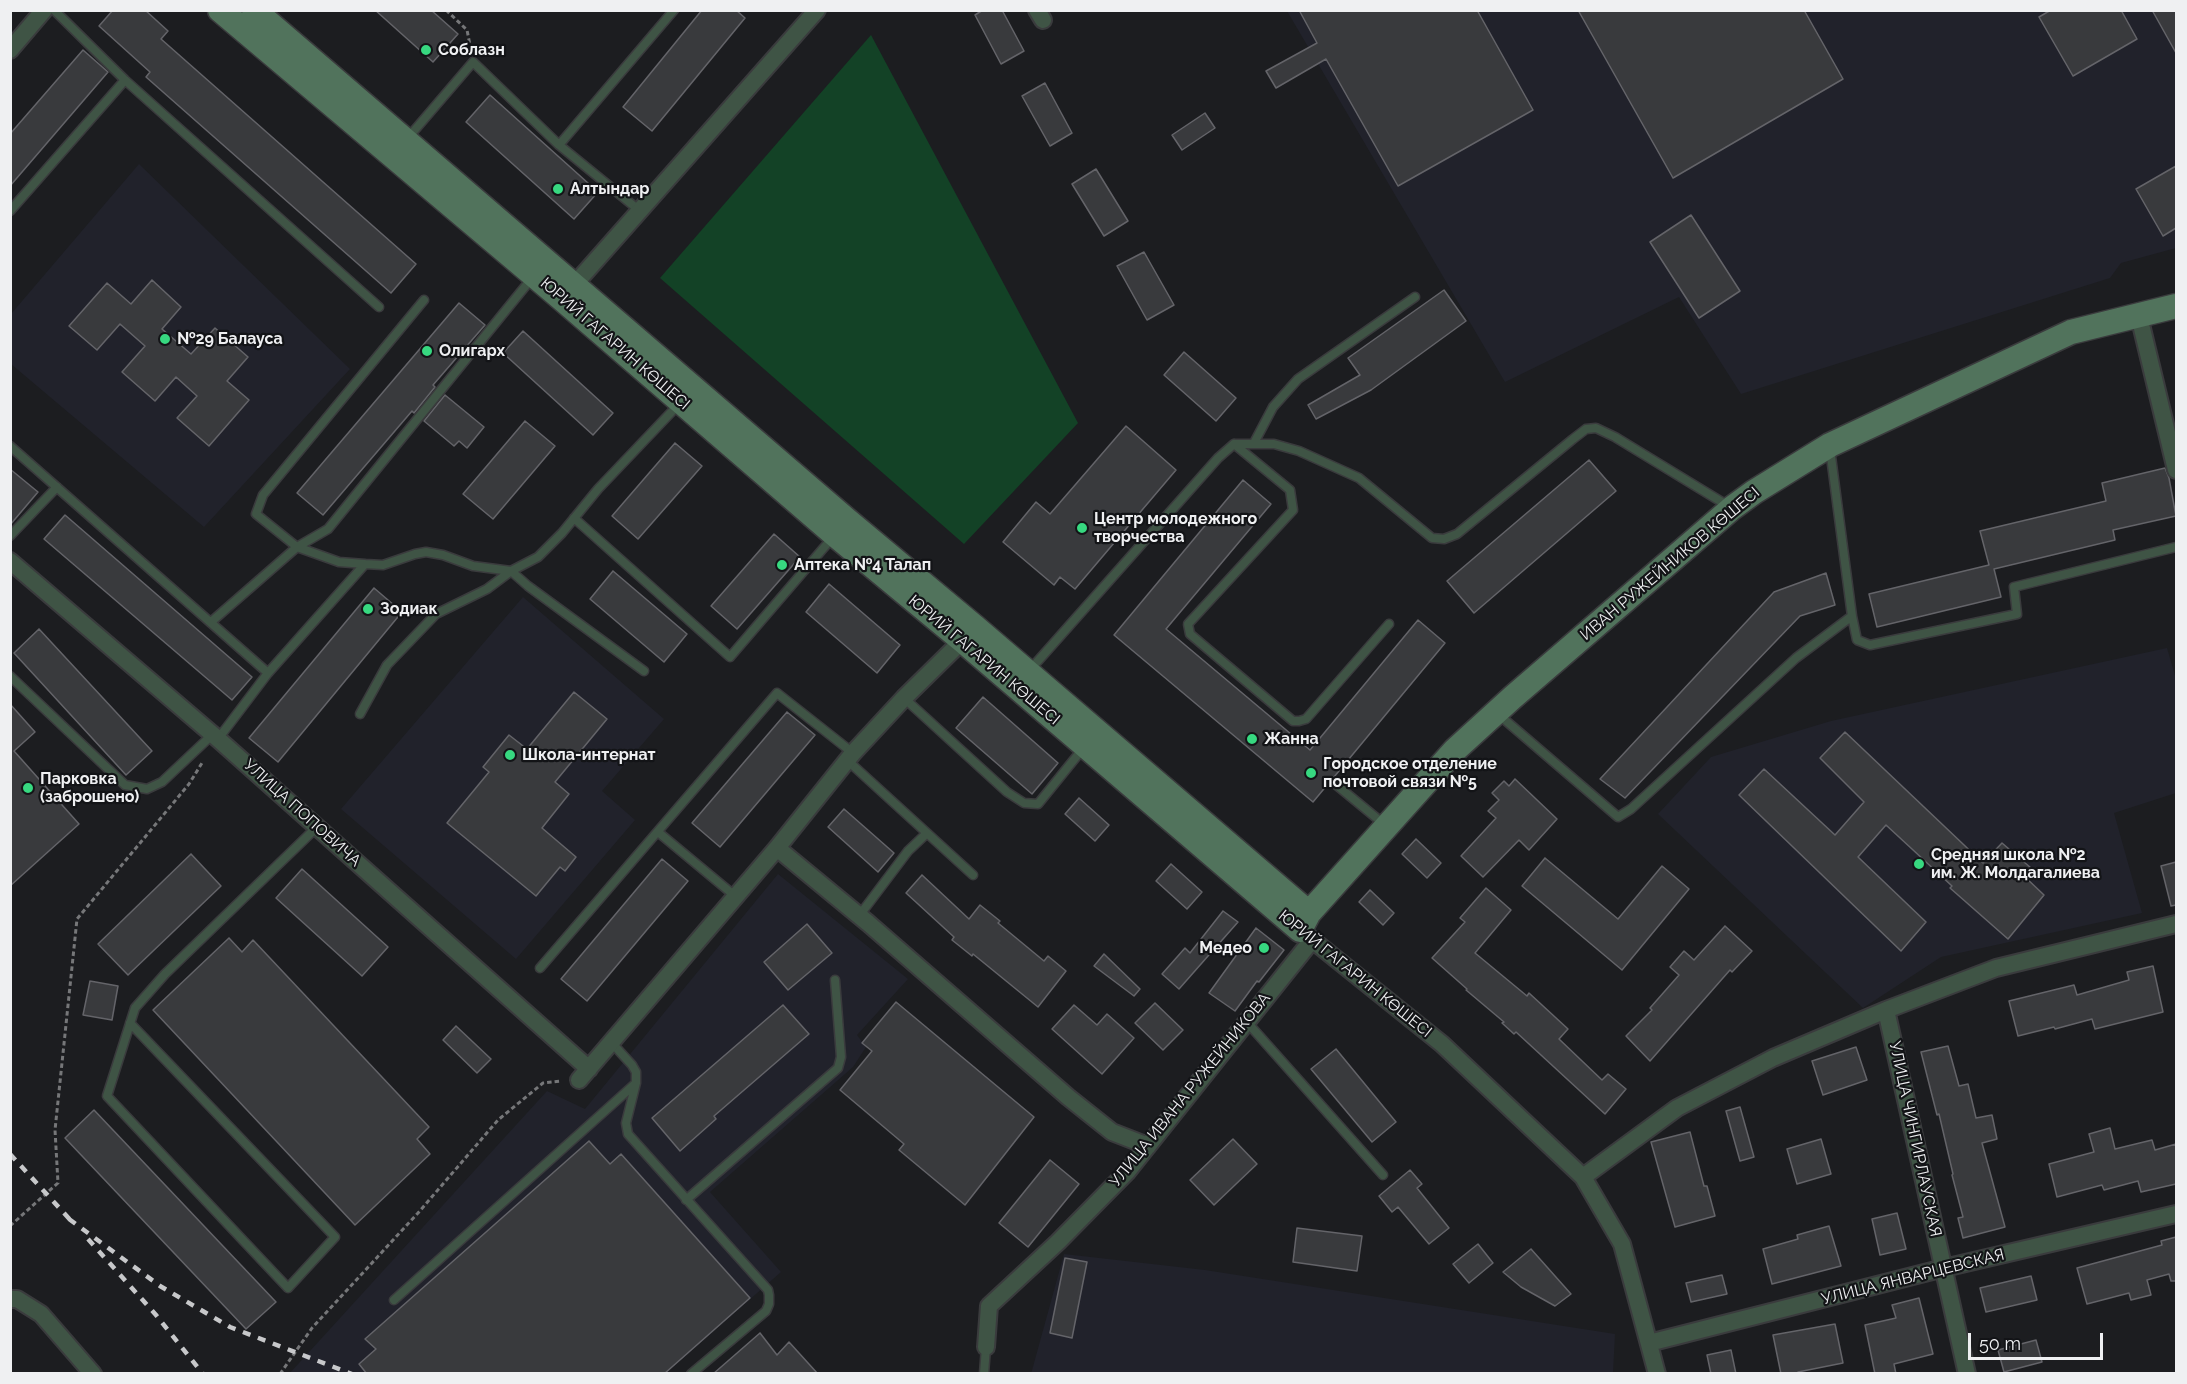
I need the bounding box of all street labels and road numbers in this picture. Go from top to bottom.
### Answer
street label: ЮРИЙ ГАГАРИН КӨШЕСІ [536,274,694,414]
street label: ИВАН РУЖЕЙНИКОВ КӨШЕСІ [1576,483,1764,645]
street label: ЮРИЙ ГАГАРИН КӨШЕСІ [904,591,1064,729]
street label: УЛИЦА ПОПОВИЧА [239,755,365,871]
street label: ЮРИЙ ГАГАРИН КӨШЕСІ [1275,906,1435,1042]
street label: УЛИЦА ИВАНА РУЖЕЙНИКОВА [1106,989,1274,1191]
street label: УЛИЦА ЧИНГИРЛАУСКАЯ [1885,1040,1945,1238]
street label: УЛИЦА ЯНВАРЦЕВСКАЯ [1820,1245,2006,1309]

